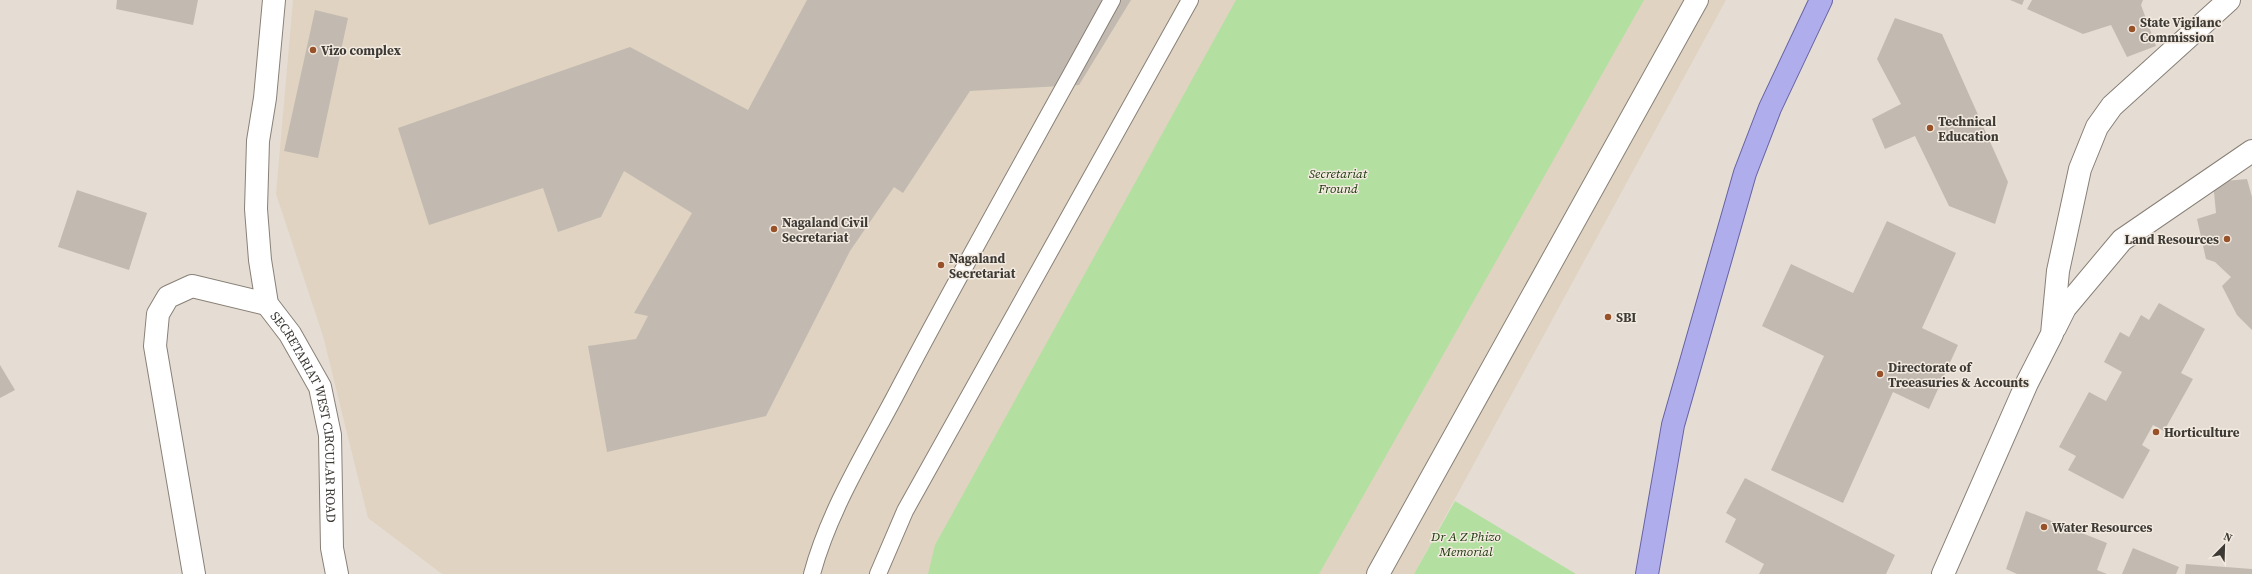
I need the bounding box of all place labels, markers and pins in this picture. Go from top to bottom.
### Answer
place label: State Vigilanc Commission [2140,14,2222,46]
marker: State Vigilanc Commission [2127,24,2137,34]
place label: Vizo complex [321,42,402,59]
marker: Vizo complex [308,45,318,55]
place label: Technical Education [1938,113,1999,145]
marker: Technical Education [1925,123,1935,133]
place label: Nagaland Civil Secretariat [782,214,868,246]
marker: Nagaland Civil Secretariat [769,224,779,234]
place label: Land Resources [2124,231,2219,248]
marker: Land Resources [2222,234,2232,244]
place label: Nagaland Secretariat [949,250,1016,282]
marker: Nagaland Secretariat [936,260,946,270]
place label: SBI [1616,309,1636,326]
marker: SBI [1603,312,1613,322]
place label: Directorate of Treeasuries & Accounts [1888,359,2029,391]
marker: Directorate of Treeasuries & Accounts [1875,369,1885,379]
place label: Horticulture [2164,424,2240,441]
marker: Horticulture [2151,427,2161,437]
place label: Water Resources [2052,519,2152,536]
marker: Water Resources [2039,522,2049,532]

